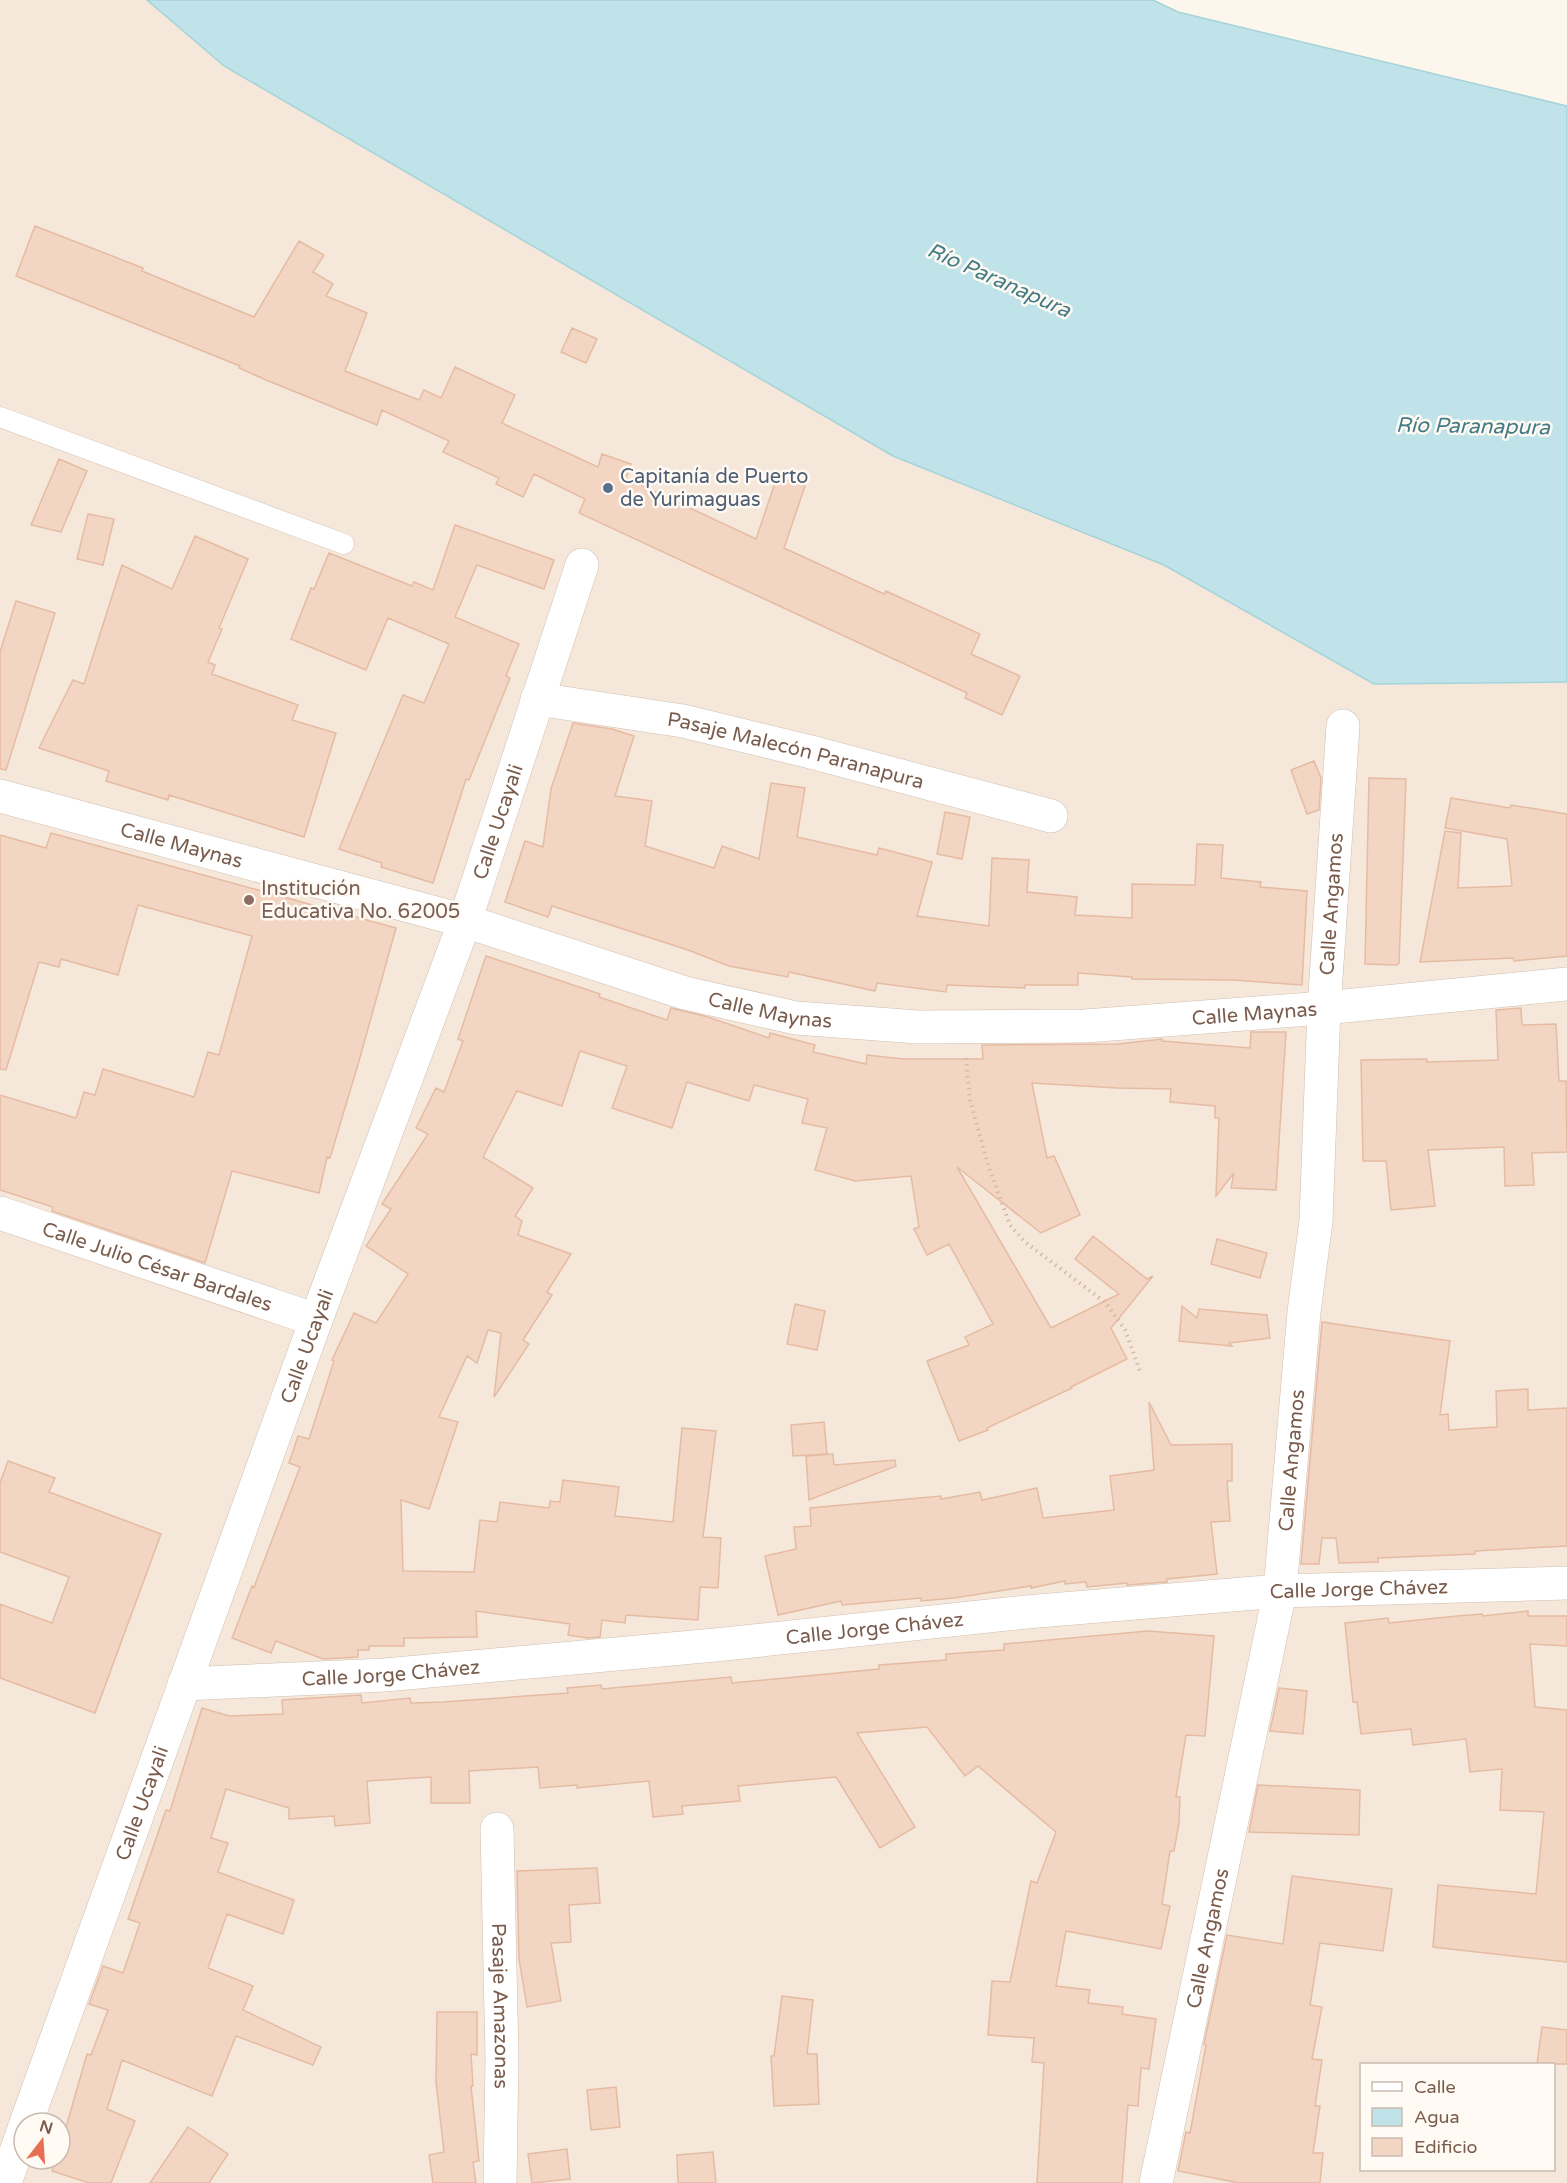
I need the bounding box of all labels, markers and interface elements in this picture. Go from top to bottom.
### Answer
water label: Río Paranapura [923,238,1075,324]
water label: Río Paranapura [1396,413,1551,440]
place label: Capitanía de Puerto de Yurimaguas [620,465,808,512]
marker: Capitanía de Puerto de Yurimaguas [601,481,615,495]
street label: Pasaje Malecón Paranapura [666,708,927,795]
street label: Calle Ucayali [468,761,529,883]
street label: Calle Maynas [117,818,245,874]
street label: Calle Angamos [1315,832,1349,976]
place label: Institución Educativa No. 62005 [261,877,460,924]
marker: Institución Educativa No. 62005 [242,893,256,907]
street label: Calle Maynas [706,988,833,1034]
street label: Calle Maynas [1191,998,1318,1031]
street label: Calle Julio César Bardales [39,1217,275,1317]
street label: Calle Ucayali [276,1286,339,1407]
street label: Calle Angamos [1274,1388,1310,1533]
street label: Calle Jorge Chávez [1269,1575,1448,1605]
street label: Calle Jorge Chávez [785,1608,965,1650]
street label: Calle Jorge Chávez [301,1655,481,1692]
street label: Calle Ucayali [111,1743,174,1864]
street label: Calle Angamos [1182,1866,1235,2011]
street label: Pasaje Amazonas [486,1923,513,2089]
legend [1360,2063,1555,2171]
text: Calle [1414,2076,1456,2098]
text: Agua [1414,2106,1460,2128]
north arrow [12,2111,72,2171]
text: N [37,2116,55,2139]
text: Edificio [1414,2136,1478,2158]

